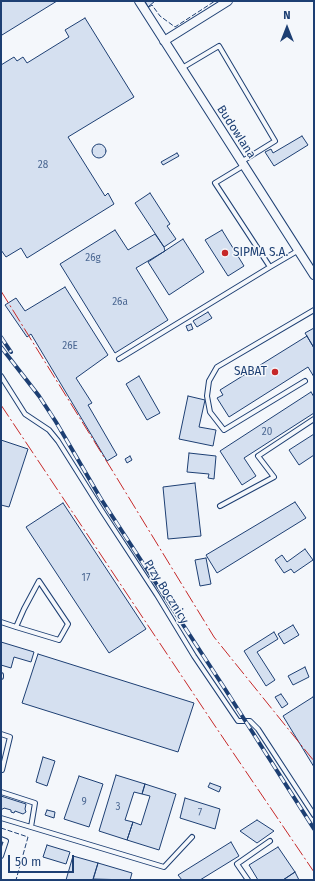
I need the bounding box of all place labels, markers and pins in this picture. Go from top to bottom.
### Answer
place label: SIPMA S.A. [233,246,288,260]
marker: SIPMA S.A. [220,248,230,258]
place label: SABAT [234,365,267,379]
marker: SABAT [270,367,280,377]

